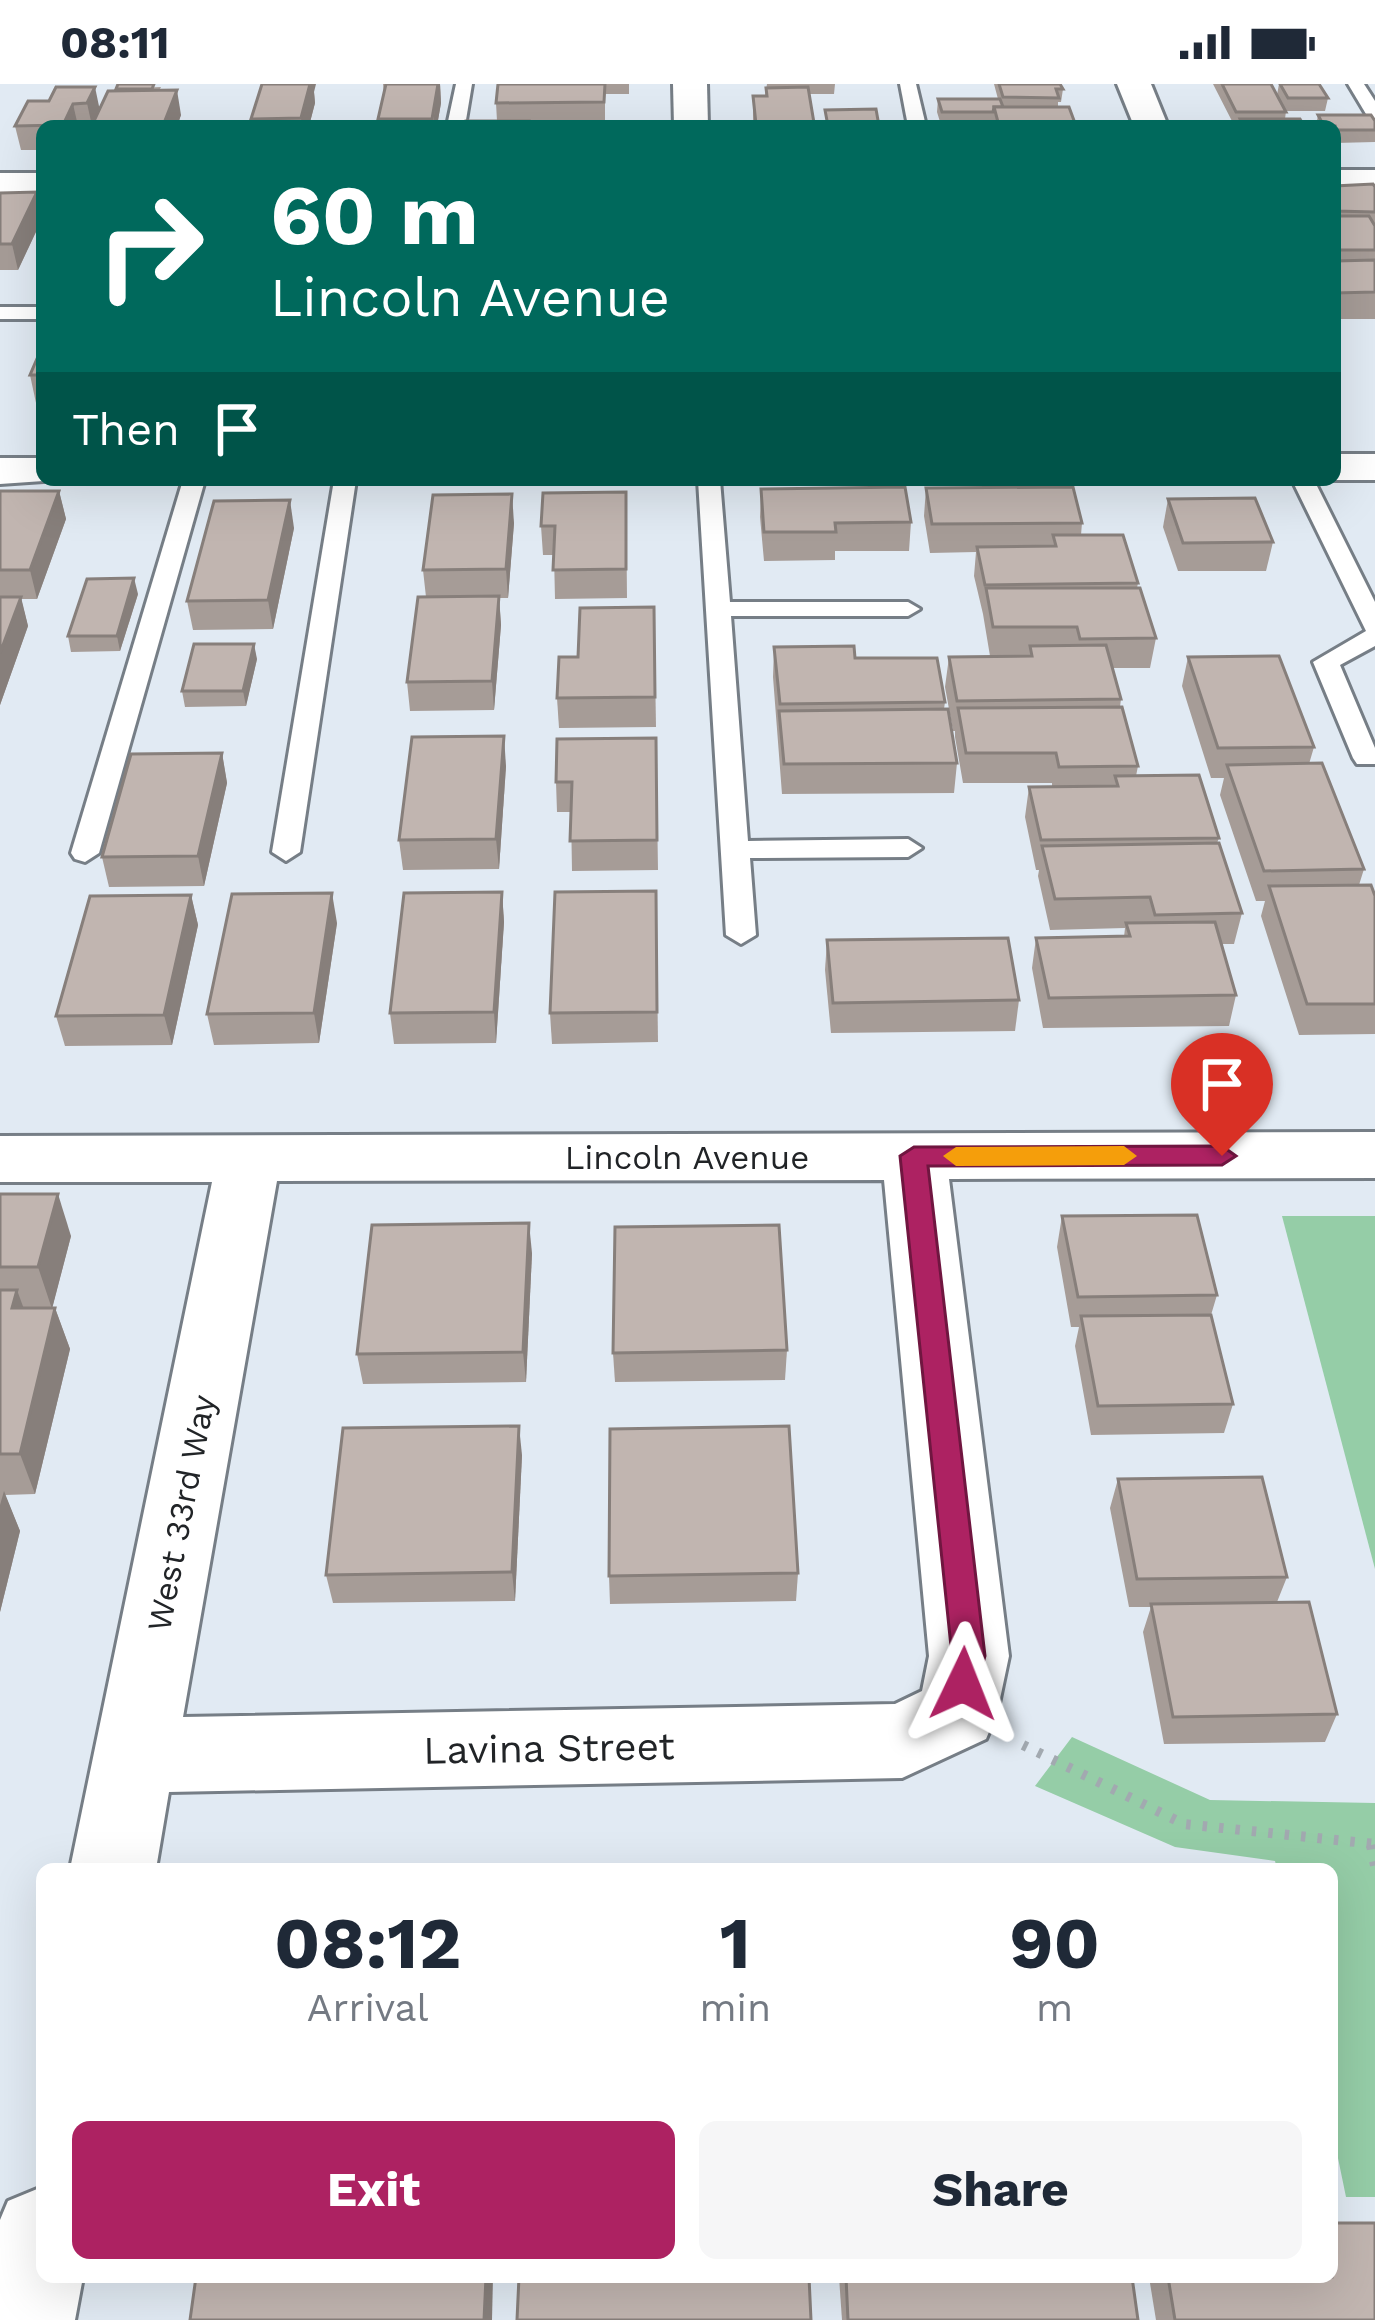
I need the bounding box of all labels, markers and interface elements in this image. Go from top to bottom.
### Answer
text: 08:11 [60,16,170,69]
text: 60 m [270,166,479,264]
icon: right [72,168,228,324]
text: Lincoln Avenue [270,266,670,329]
icon: arrive [204,396,270,462]
text: Then [72,403,180,456]
pin [1171,1033,1273,1156]
icon: arrive [1189,1051,1255,1117]
street label: Lincoln Avenue [565,1138,809,1177]
street label: West 33rd Way [139,1392,223,1634]
position arrow [900,1621,1026,1747]
street label: Lavina Street [423,1723,675,1773]
text: 08:12 [274,1901,461,1985]
text: 1 [720,1901,751,1985]
text: 90 [1009,1901,1100,1985]
text: Arrival [307,1985,429,2030]
text: min [699,1985,771,2030]
text: m [1036,1985,1073,2030]
button: Exit [72,2121,675,2259]
button: Share [699,2121,1302,2259]

